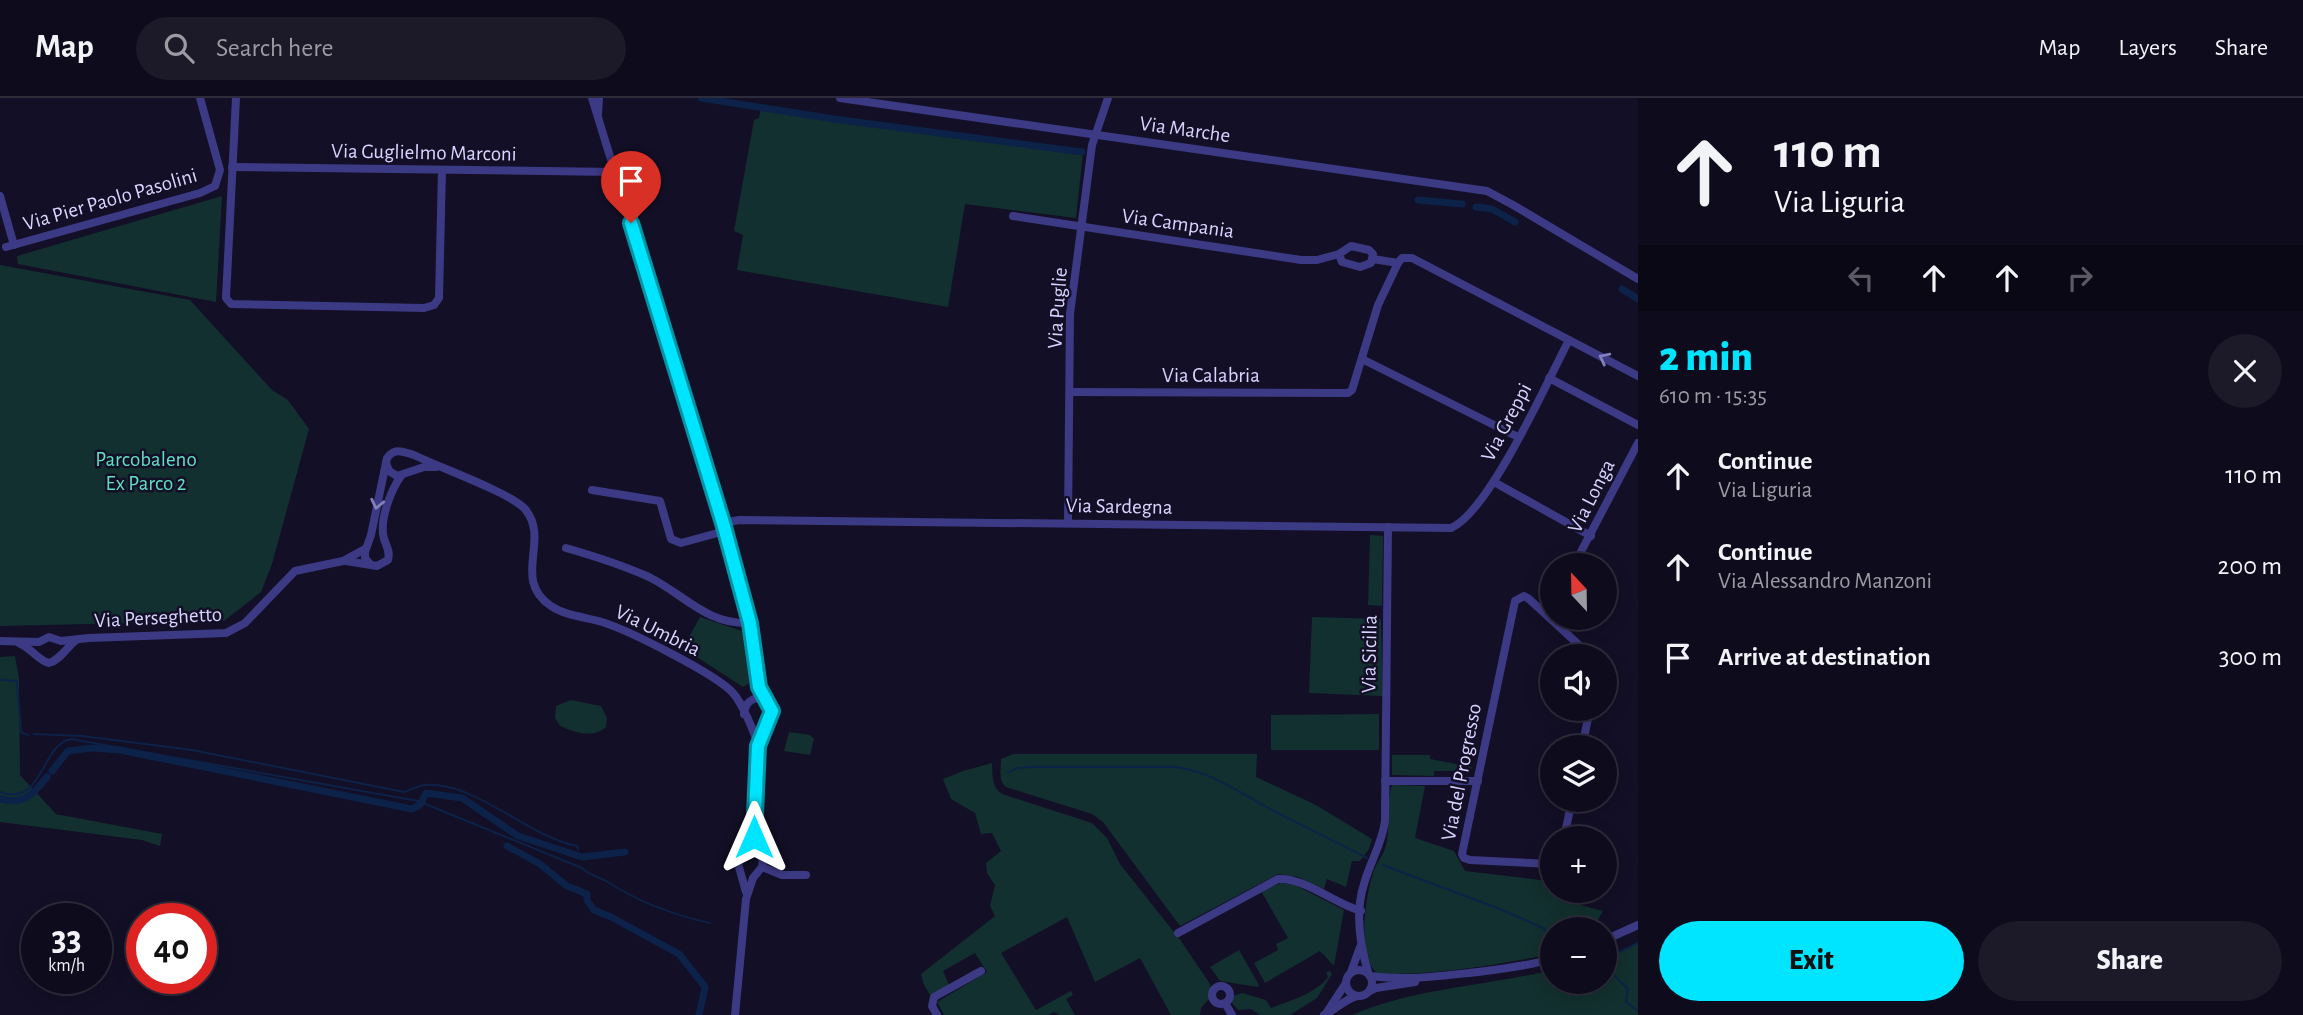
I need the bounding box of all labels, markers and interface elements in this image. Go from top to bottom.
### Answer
search box [136,17,626,80]
icon: search [160,29,198,67]
text: Map [35,31,94,64]
text: Search here [216,35,334,61]
text: Map [2038,36,2080,60]
text: Layers [2118,36,2177,60]
text: Share [2215,36,2268,60]
street label: Via Marche [1138,113,1232,146]
icon: ahead [1659,126,1750,217]
text: 110 m [1774,128,1882,177]
street label: Via Guglielmo Marconi [331,140,517,165]
pin [601,151,661,223]
icon: arrive [612,162,650,200]
street label: Via Pier Paolo Pasolini [21,165,199,234]
text: Via Liguria [1774,186,1905,218]
street label: Via Campania [1120,205,1236,242]
icon: left [1842,259,1880,297]
icon: ahead [1915,259,1953,297]
icon: ahead [1988,259,2026,297]
icon: right [2061,259,2099,297]
street label: Via Puglie [1044,267,1071,349]
button: close [2208,334,2282,408]
text: 2 min [1659,336,1753,378]
one-way arrow [1598,353,1611,366]
street label: Via Calabria [1162,365,1260,386]
street label: Via Greppi [1477,380,1536,465]
text: 610 m · 15:35 [1659,385,1767,408]
text: Continue [1718,448,1813,474]
park label: Parcobaleno Ex Parco 2 [95,449,197,494]
street label: Via Longa [1564,456,1619,536]
icon: ahead [1659,457,1697,495]
text: 110 m [2225,462,2282,488]
text: Via Liguria [1718,479,1812,502]
street label: Via Sardegna [1065,495,1173,518]
one-way arrow [371,498,386,510]
text: Continue [1718,539,1813,565]
icon: ahead [1659,548,1697,586]
north arrow [1540,553,1617,630]
map controls [1540,553,1617,994]
text: 200 m [2218,553,2282,579]
text: Via Alessandro Manzoni [1718,570,1932,593]
street label: Via Umbria [612,601,704,660]
street label: Via Perseghetto [94,604,223,631]
street label: Via Sicilia [1358,614,1381,693]
icon: arrive [1659,639,1697,677]
button: sound [1540,644,1617,721]
text: Arrive at destination [1718,644,1931,670]
text: 300 m [2219,644,2282,670]
street label: Via del Progresso [1438,702,1485,843]
button: layers [1540,735,1617,812]
position arrow [717,800,791,874]
button: + [1540,826,1617,903]
speed limit sign: 40 [126,903,217,994]
button: − [1540,917,1617,994]
button: Exit [1659,921,1964,1001]
button: Share [1978,921,2282,1001]
text: 33 [51,922,82,957]
text: km/h [48,957,85,975]

